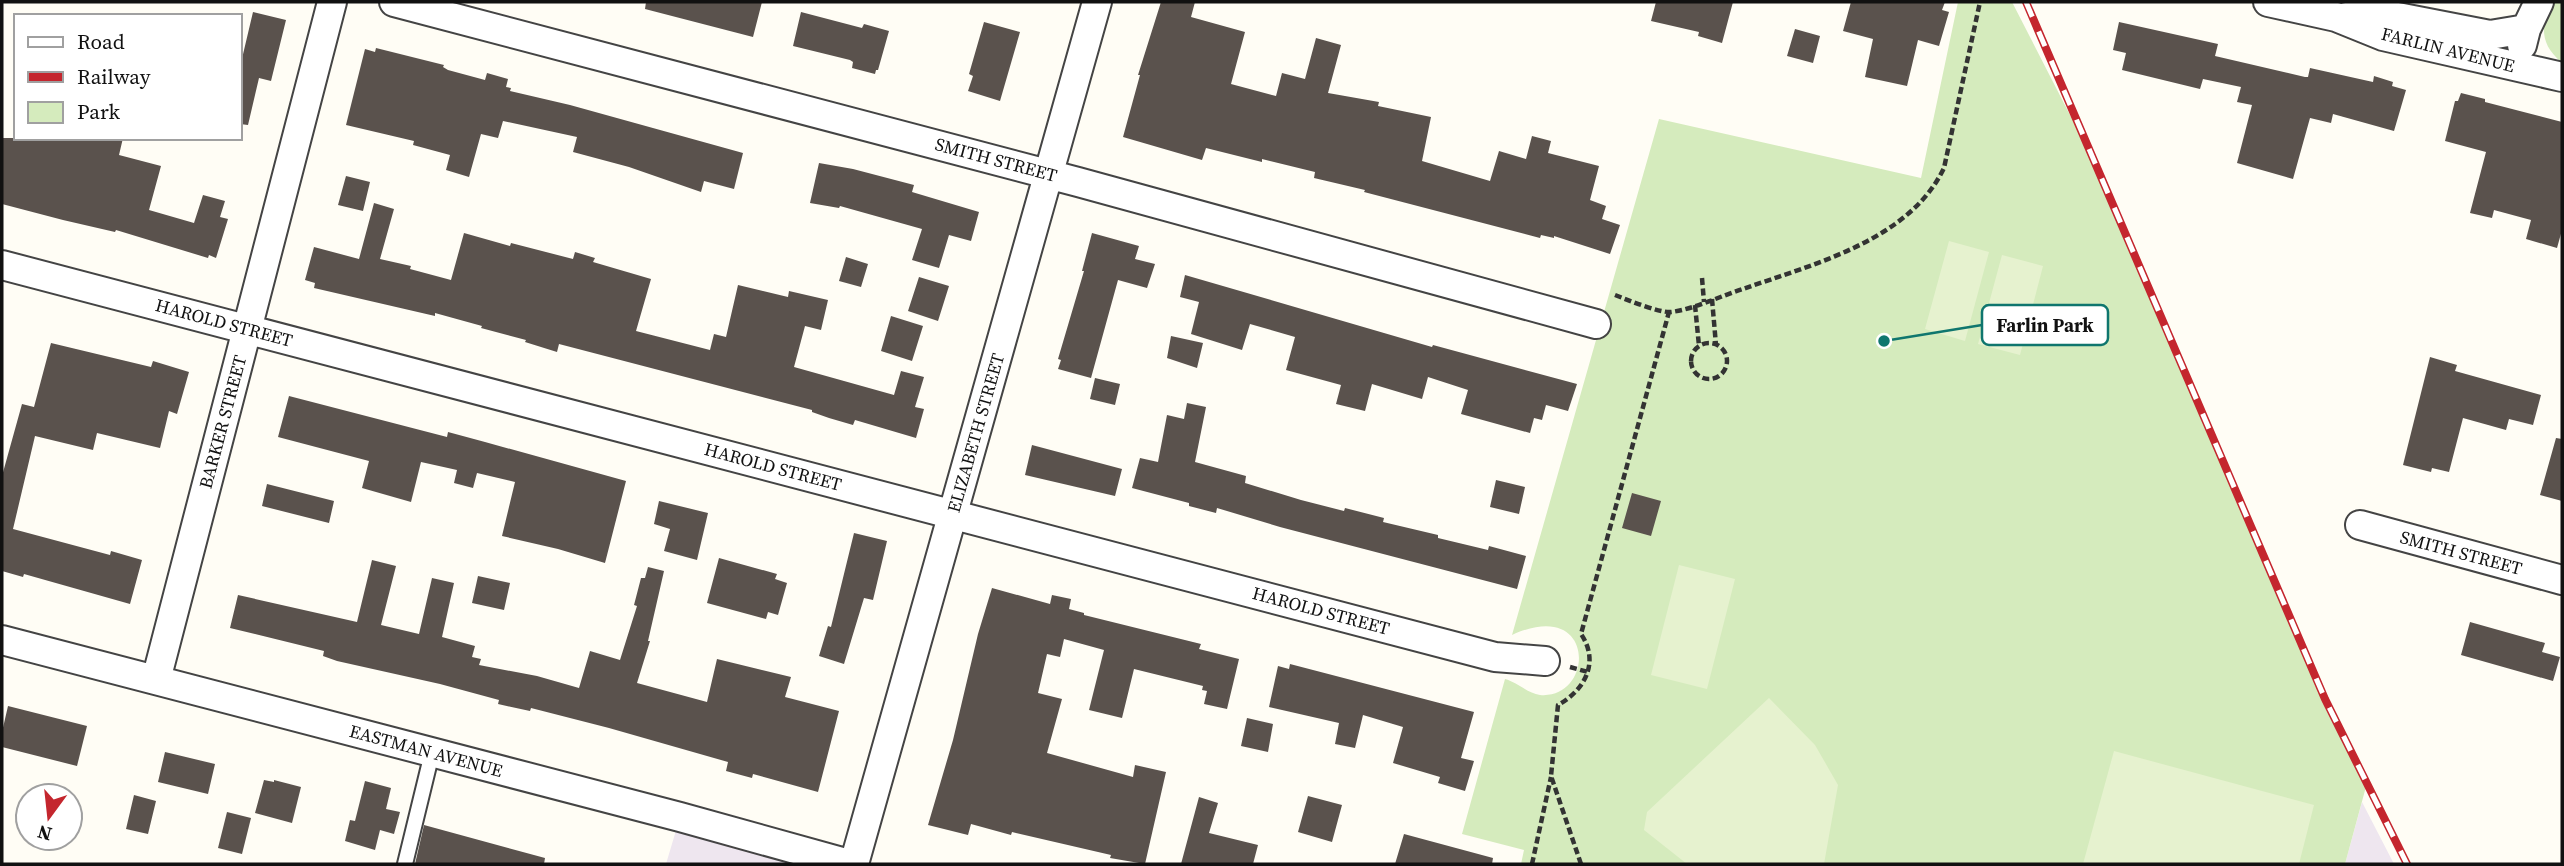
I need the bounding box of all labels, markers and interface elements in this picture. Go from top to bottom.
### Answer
legend [14,14,242,140]
street label: FARLIN AVENUE [2379,21,2518,78]
text: Road [77,27,125,56]
text: Railway [77,62,151,91]
text: Park [77,97,121,126]
street label: SMITH STREET [932,131,1060,188]
street label: HAROLD STREET [153,292,296,353]
callout: Farlin Park [1982,305,2108,345]
text: Farlin Park [1996,312,2094,338]
street label: ELIZABETH STREET [941,350,1010,516]
street label: BARKER STREET [193,352,252,491]
street label: HAROLD STREET [702,436,845,497]
street label: SMITH STREET [2397,524,2525,581]
street label: HAROLD STREET [1250,580,1393,641]
street label: EASTMAN AVENUE [347,718,506,783]
north arrow [14,782,84,852]
text: N [34,819,55,848]

